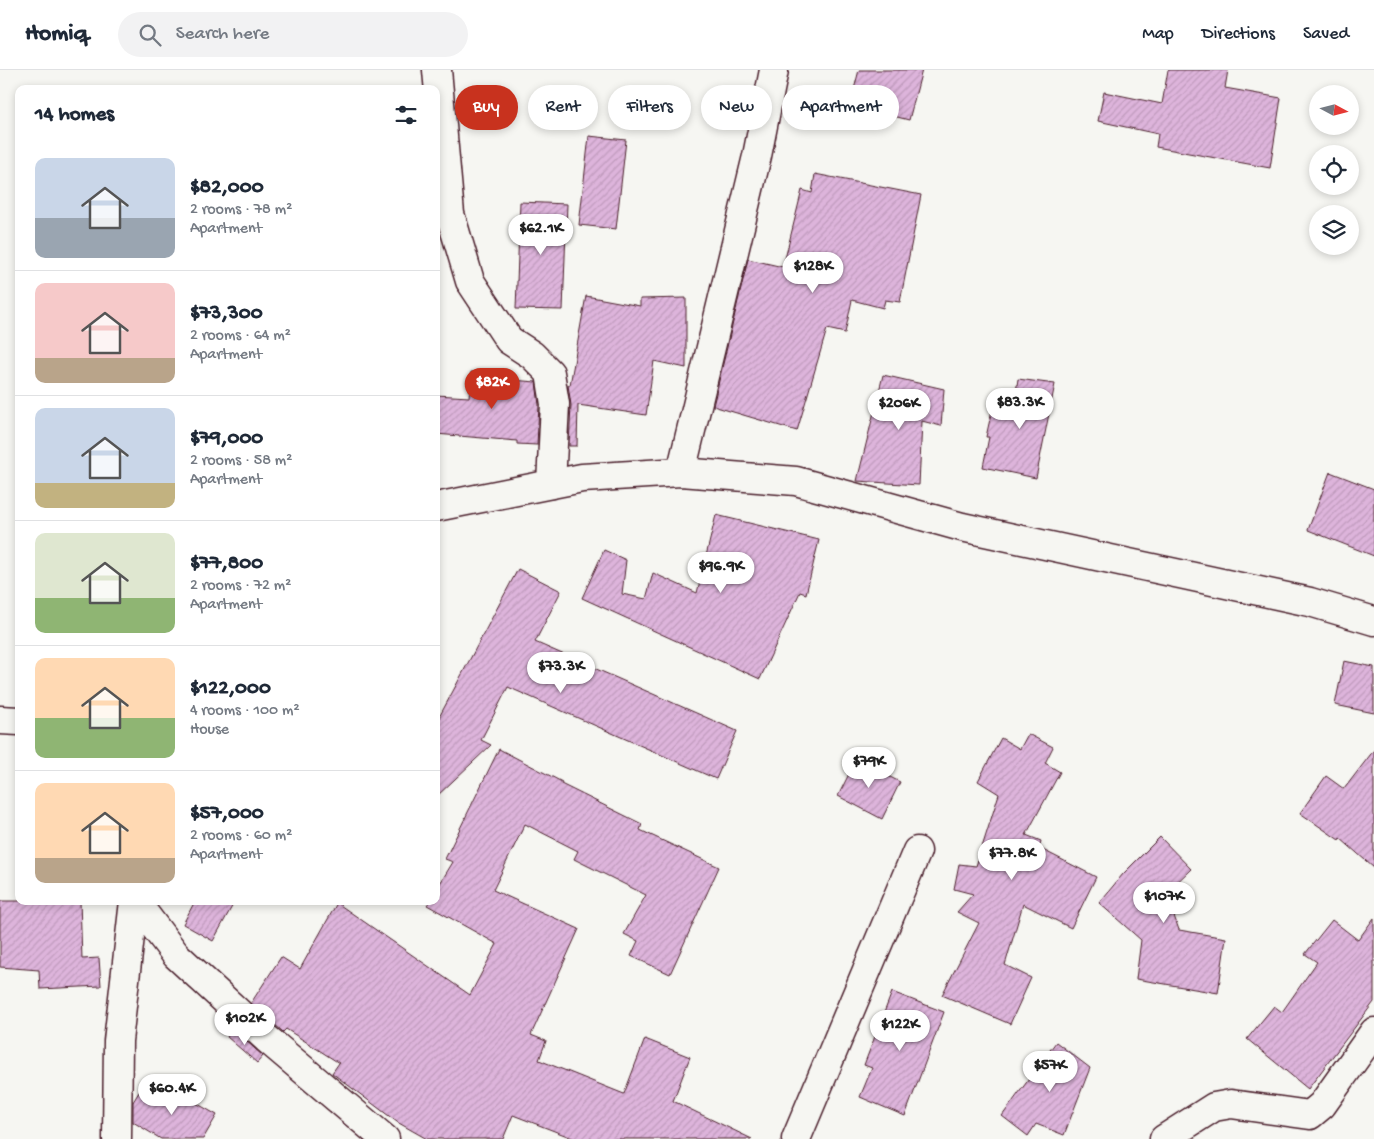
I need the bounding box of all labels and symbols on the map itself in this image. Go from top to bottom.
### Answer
north arrow [1309,85,1359,135]
pin: $62.1K [500,214,582,256]
pin: $128K [778,252,848,294]
pin: $82K [462,368,522,410]
pin: $206K [864,388,934,431]
pin: $83.3K [979,388,1061,430]
pin: $96.9K [680,552,762,594]
pin: $73.3K [520,652,602,694]
pin: $79K [839,746,899,789]
pin: $77.8K [971,838,1053,881]
pin: $107K [1129,882,1199,924]
pin: $102K [210,1004,280,1046]
pin: $122K [865,1010,935,1052]
pin: $57K [1020,1050,1080,1093]
pin: $60.4K [131,1074,213,1116]

